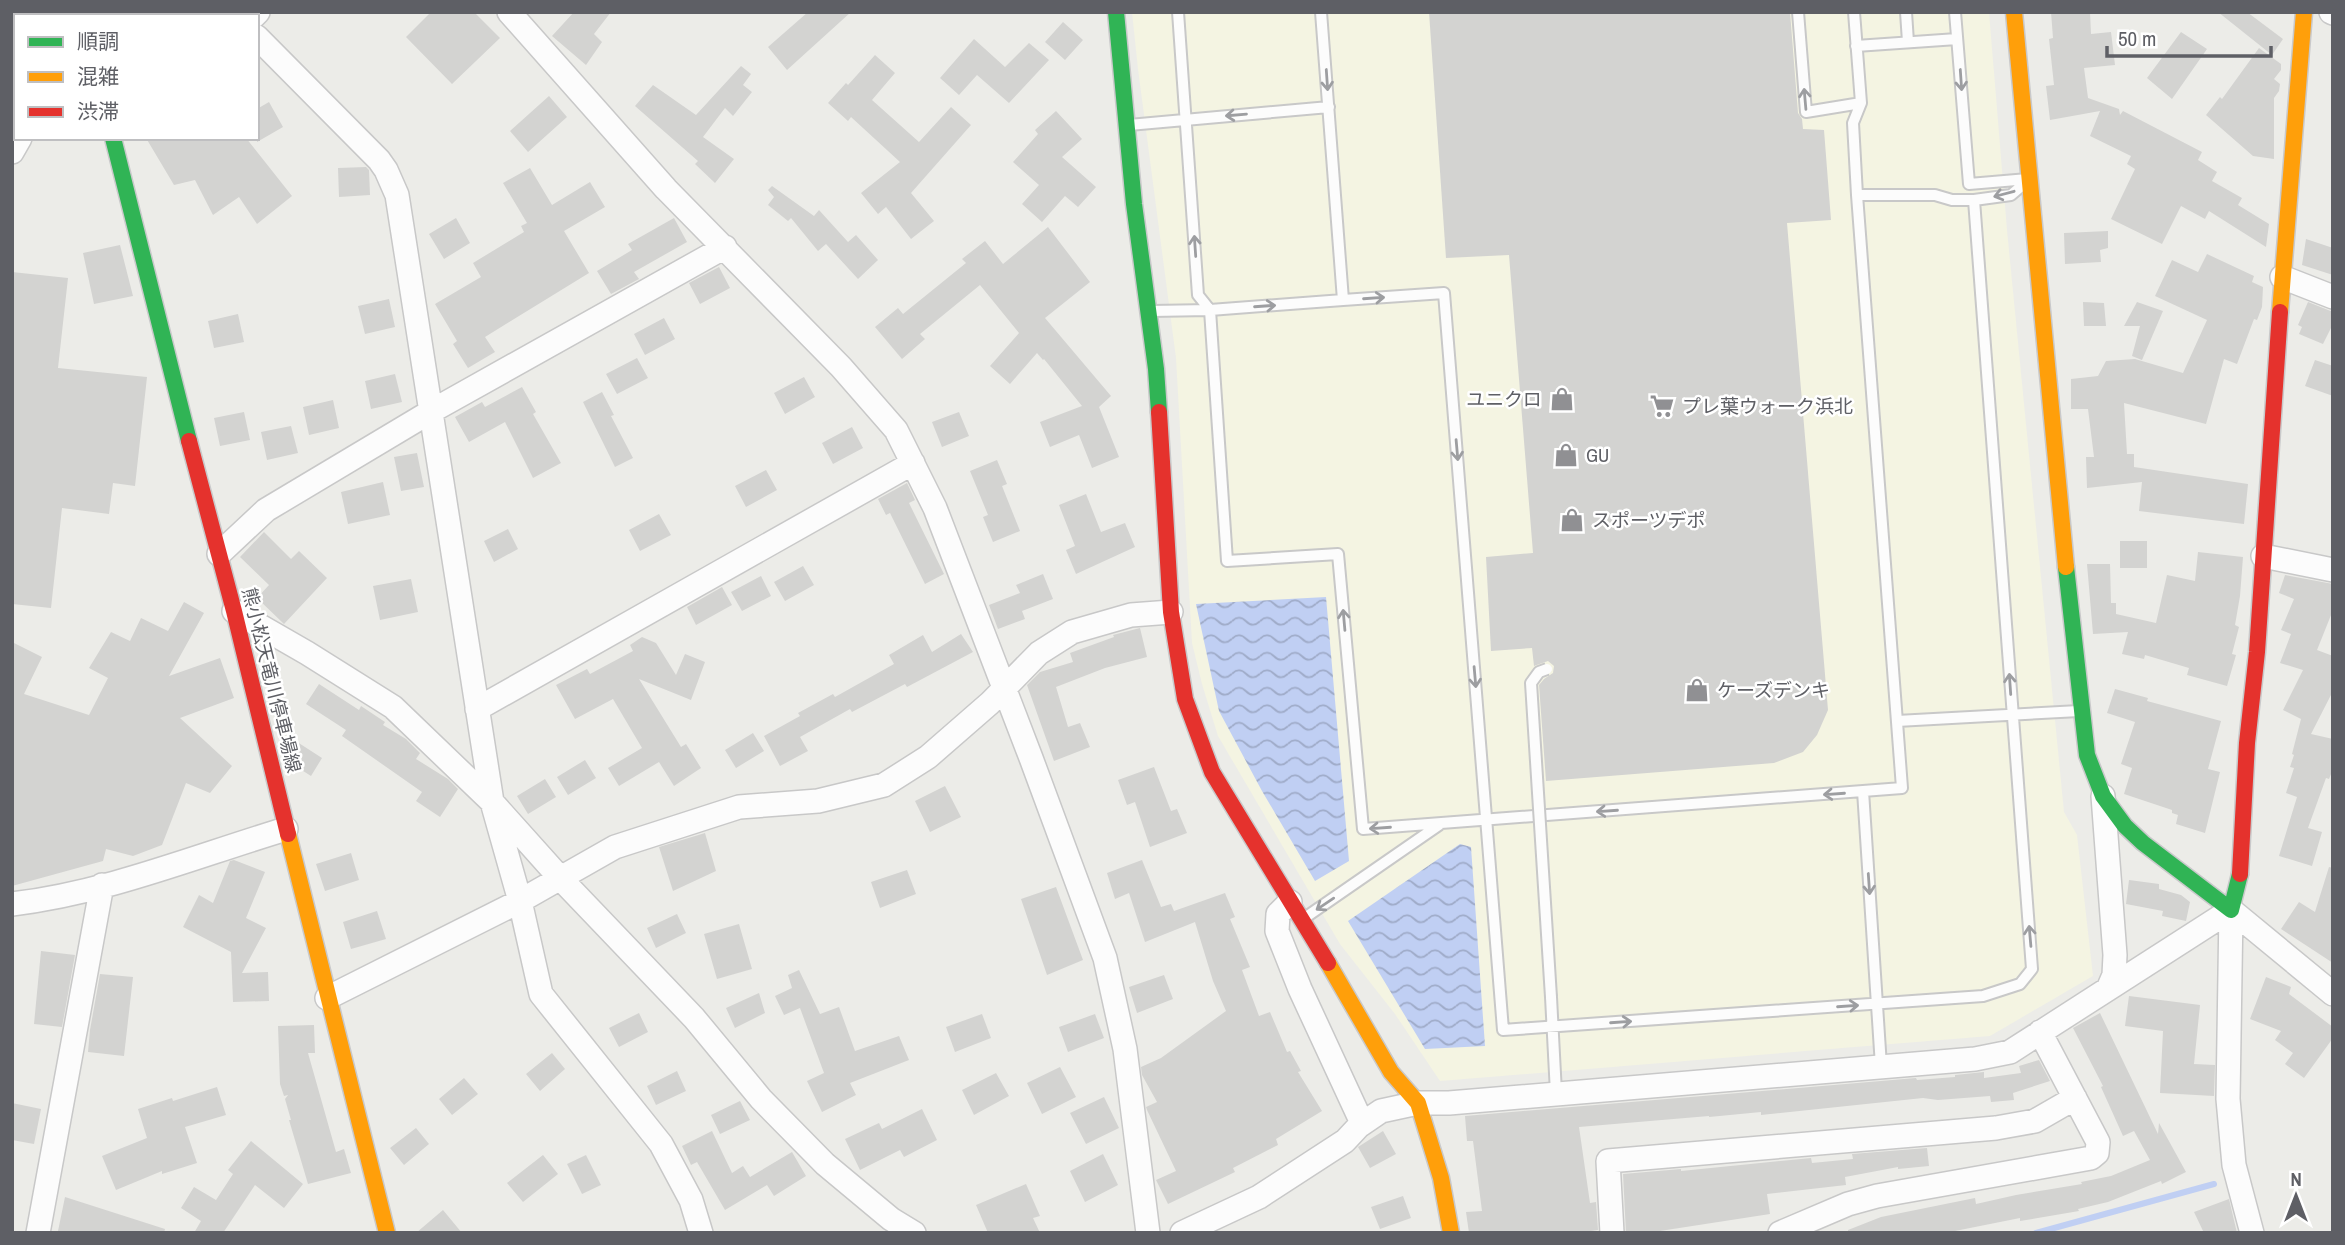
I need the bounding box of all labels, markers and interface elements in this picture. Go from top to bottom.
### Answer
legend [14,14,259,140]
scale bar [2107,14,2272,58]
text: 50 m [2118,24,2156,53]
text: 順調 [77,27,119,56]
text: 混雑 [77,62,119,91]
one-way arrow [1320,69,1333,92]
one-way arrow [1955,69,1968,91]
one-way arrow [1798,88,1811,110]
text: 渋滞 [77,97,119,126]
one-way arrow [1225,109,1248,122]
one-way arrow [1993,188,2016,201]
one-way arrow [1188,235,1201,258]
one-way arrow [1362,291,1385,304]
one-way arrow [1254,299,1276,312]
shop icon: ユニクロ [1548,385,1576,413]
place label: ユニクロ [1466,386,1542,412]
supermarket icon: プレ葉ウォーク浜北 [1648,392,1676,420]
place label: プレ葉ウォーク浜北 [1682,393,1853,419]
one-way arrow [1451,438,1464,461]
shop icon: GU [1552,441,1580,469]
place label: GU [1586,442,1609,468]
shop icon: スポーツデポ [1558,506,1586,534]
place label: スポーツデポ [1592,507,1706,533]
street label: 熊小松天竜川停車場線 [236,585,308,775]
one-way arrow [1337,609,1350,631]
one-way arrow [1469,665,1482,687]
one-way arrow [2003,674,2016,696]
shop icon: ケーズデンキ [1683,676,1711,704]
place label: ケーズデンキ [1717,677,1830,703]
one-way arrow [1823,788,1846,801]
one-way arrow [1596,805,1619,818]
one-way arrow [1369,821,1392,834]
one-way arrow [1863,872,1876,895]
one-way arrow [1316,897,1335,911]
one-way arrow [2023,925,2036,947]
one-way arrow [1836,999,1859,1012]
one-way arrow [1609,1015,1632,1028]
north arrow [2261,1161,2331,1231]
text: N [2290,1166,2302,1192]

